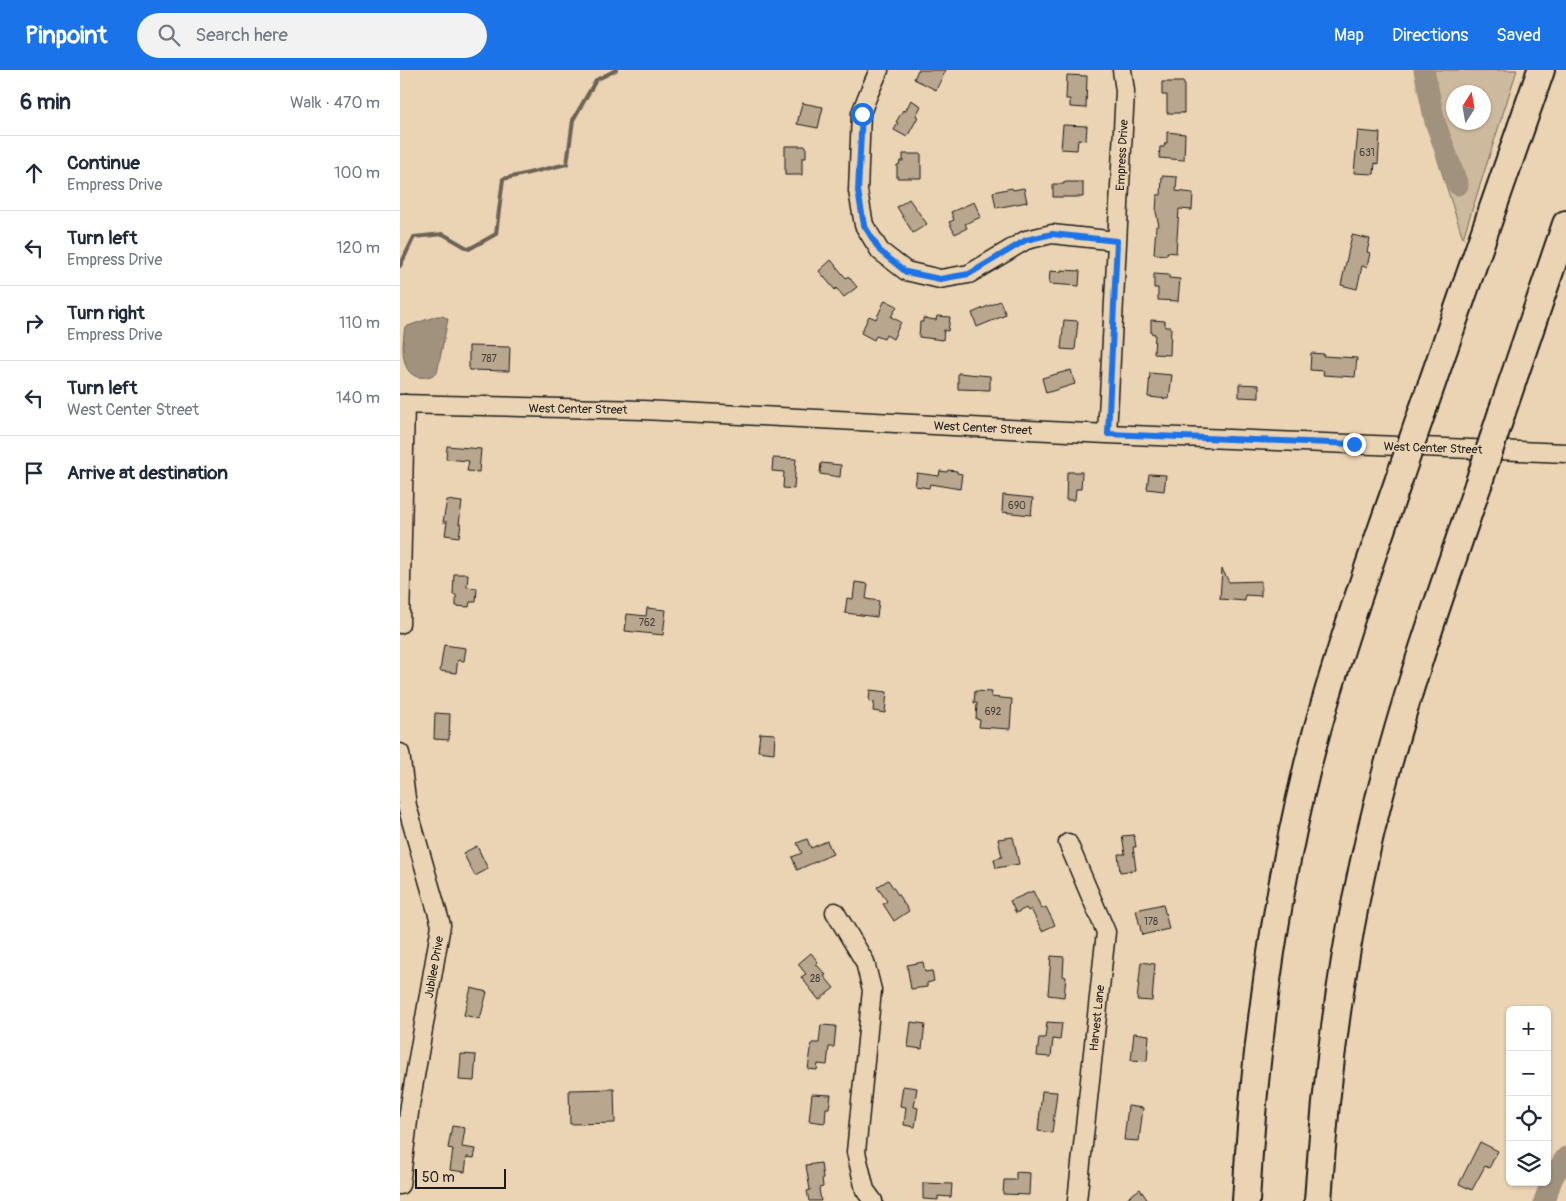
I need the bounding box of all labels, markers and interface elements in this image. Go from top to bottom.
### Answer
search box [137,13,487,58]
text: Pinpoint [25,21,107,50]
icon: search [155,21,183,49]
text: Search here [195,23,288,47]
text: Map [1334,24,1364,47]
text: Directions [1392,24,1468,47]
text: Saved [1496,24,1541,47]
north arrow [1446,85,1491,130]
text: 6 min [20,89,71,116]
text: Walk · 470 m [290,93,380,113]
route start [851,103,874,126]
street label: Empress Drive [1113,119,1132,191]
house number: 631 [1359,147,1375,159]
text: Continue [67,151,140,175]
icon: ahead [20,159,48,187]
text: 100 m [334,163,380,183]
text: Empress Drive [67,175,162,195]
text: Turn left [67,226,137,250]
icon: left [20,234,48,262]
text: 120 m [336,238,380,258]
text: Empress Drive [67,250,162,270]
text: Turn right [67,301,145,325]
icon: right [20,309,48,337]
text: 110 m [339,313,380,333]
text: Empress Drive [67,325,162,345]
house number: 787 [481,353,498,365]
text: Turn left [67,376,137,400]
icon: left [20,384,48,412]
text: 140 m [336,388,380,408]
text: West Center Street [67,400,199,420]
street label: West Center Street [528,401,628,418]
street label: West Center Street [933,418,1033,439]
route end [1343,433,1366,456]
street label: West Center Street [1383,439,1483,458]
icon: arrive [20,459,48,487]
text: Arrive at destination [67,461,228,485]
house number: 690 [1008,500,1026,512]
house number: 762 [639,617,656,629]
house number: 692 [985,706,1002,718]
house number: 178 [1144,916,1158,928]
street label: Jubilee Drive [422,935,447,999]
house number: 28 [810,973,820,985]
street label: Harvest Lane [1087,984,1108,1052]
map controls [1506,1006,1551,1186]
button: + [1506,1006,1551,1051]
button: − [1506,1051,1551,1096]
button: locate [1506,1096,1551,1141]
button: layers [1506,1141,1551,1186]
scale bar [415,1166,506,1189]
text: 50 m [422,1169,455,1186]

